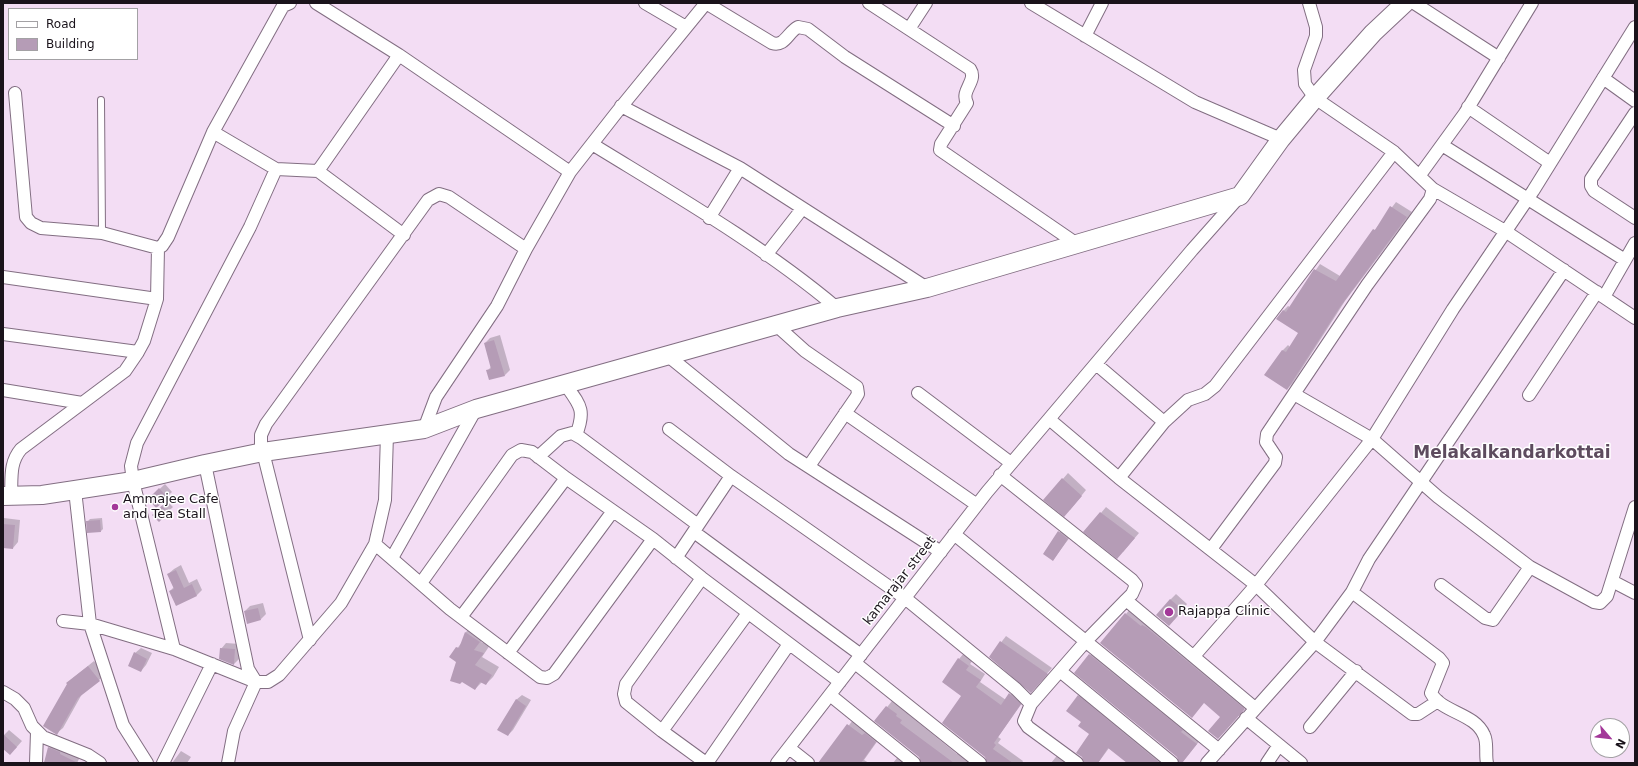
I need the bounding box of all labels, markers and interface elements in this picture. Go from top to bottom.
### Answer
legend [8,8,138,60]
text: Road [46,17,76,31]
text: Building [46,37,95,51]
district label: Melakalkandarkottai [1413,444,1611,464]
place label: Ammajee Cafe and Tea Stall [123,492,219,523]
marker: Ammajee Cafe and Tea Stall [110,502,120,512]
street label: kamarajar street [861,534,939,628]
place label: Rajappa Clinic [1178,604,1270,620]
marker: Rajappa Clinic [1163,606,1175,618]
north arrow [1590,718,1630,758]
text: N [1612,736,1628,751]

